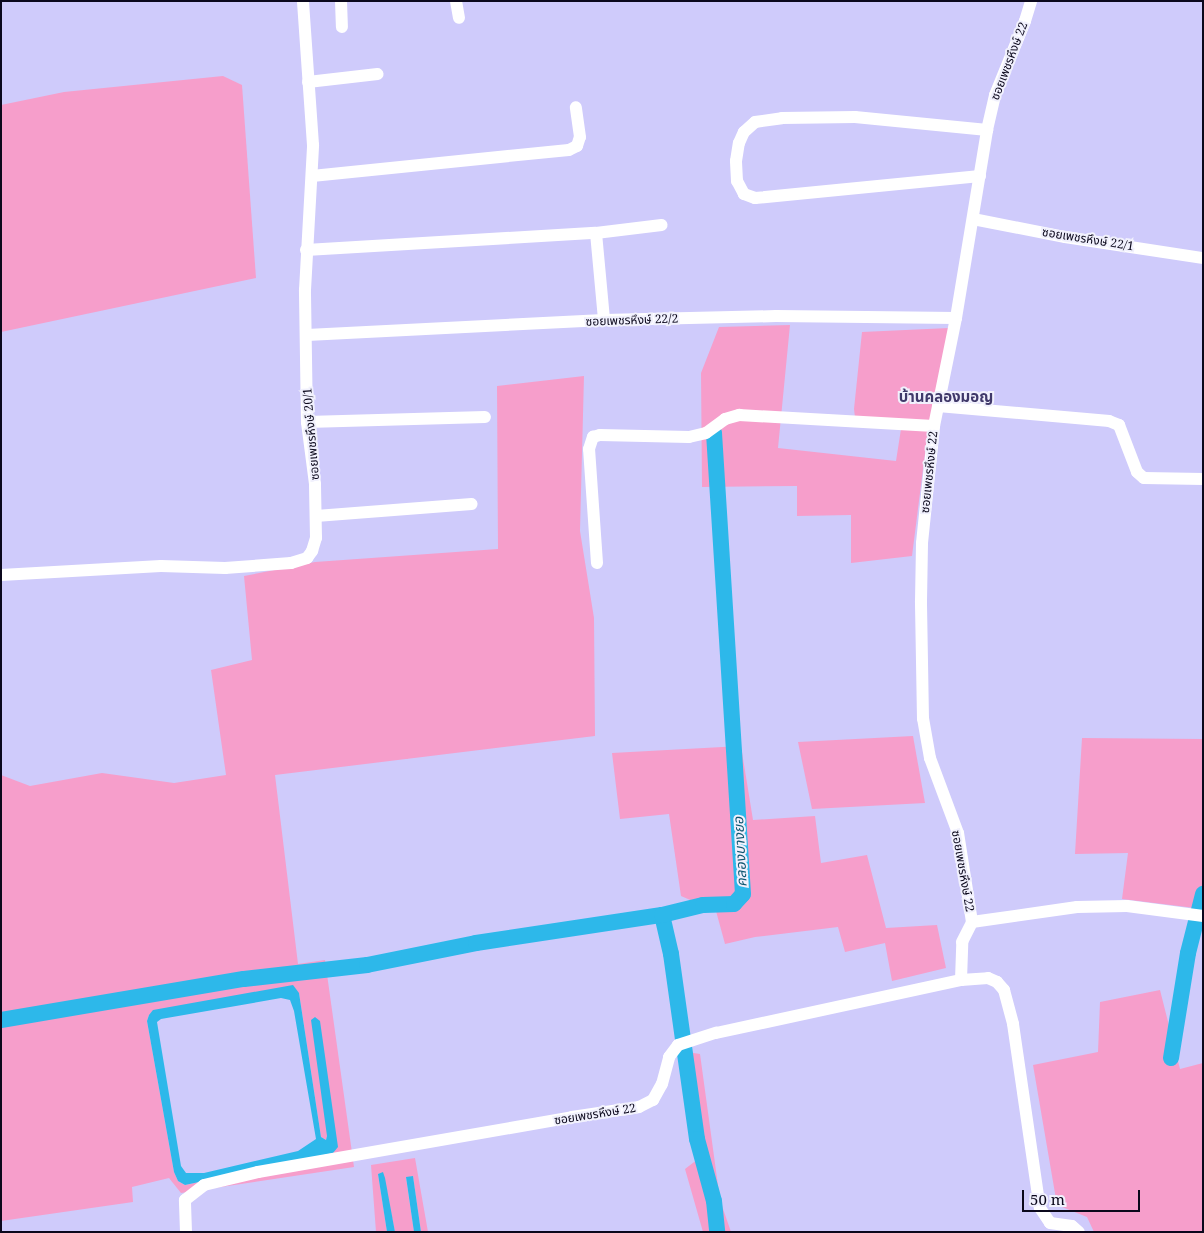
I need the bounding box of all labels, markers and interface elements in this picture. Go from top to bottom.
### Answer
street label: ซอยเพชรหึงษ์ 22 [987,20,1031,102]
street label: ซอยเพชรหึงษ์ 22/1 [1041,225,1135,253]
street label: ซอยเพชรหึงษ์ 22/2 [585,311,679,329]
street label: ซอยเพชรหึงษ์ 20/1 [300,387,322,481]
district label: บ้านคลองมอญ [899,388,993,406]
street label: ซอยเพชรหึงษ์ 22 [918,430,940,514]
water label: คลองบางยอ [730,817,750,887]
street label: ซอยเพชรหึงษ์ 22 [949,829,977,913]
street label: ซอยเพชรหึงษ์ 22 [553,1100,637,1128]
scale bar [1024,1180,1142,1212]
text: 50 m [1030,1189,1065,1209]

